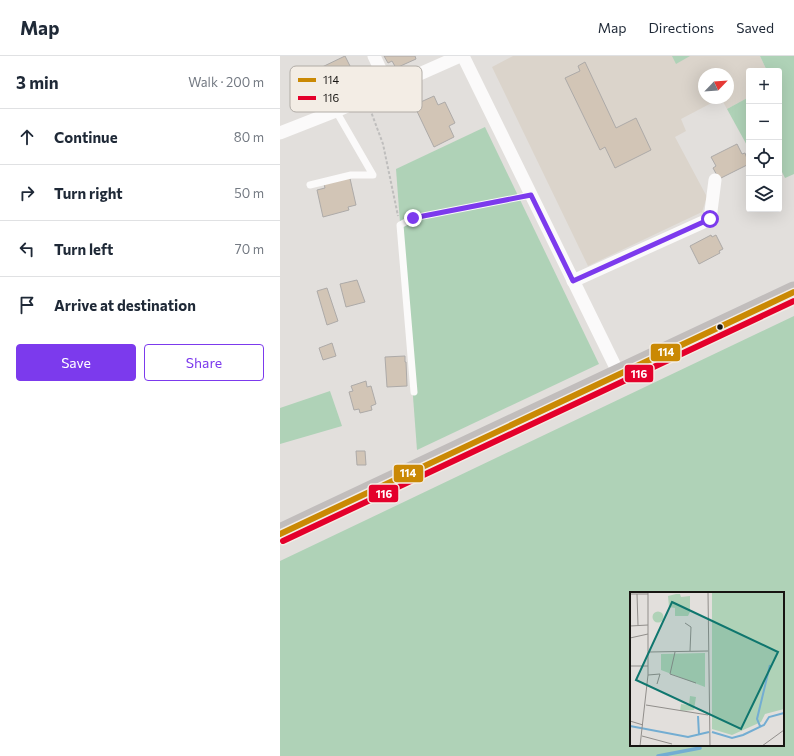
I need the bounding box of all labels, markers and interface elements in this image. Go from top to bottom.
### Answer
text: Map [20,16,59,39]
text: Map [598,19,627,36]
text: Directions [649,19,714,36]
text: Saved [736,19,774,36]
legend [290,66,422,112]
north arrow [698,68,734,104]
map controls [746,68,782,212]
button: + [746,68,782,104]
text: 3 min [16,72,59,93]
text: 114 [323,73,339,86]
text: Walk · 200 m [188,74,264,90]
text: 116 [323,91,339,104]
button: − [746,104,782,140]
icon: ahead [16,126,38,148]
text: Continue [54,128,118,146]
text: 80 m [234,129,264,145]
button: locate [746,140,782,176]
button: layers [746,176,782,212]
icon: right [16,182,38,204]
text: Turn right [54,184,123,202]
text: 50 m [234,185,264,201]
route end [404,209,422,227]
route start [701,210,719,228]
icon: left [16,238,38,260]
text: Turn left [54,240,113,258]
text: 70 m [235,241,264,257]
icon: arrive [16,294,38,316]
text: Arrive at destination [54,296,196,314]
unlabelled marker [715,322,725,332]
line badge: 114 [650,343,681,362]
button: Save [16,344,136,381]
button: Share [144,344,264,381]
text: 114 [658,345,675,358]
line badge: 116 [624,364,654,383]
text: 116 [631,367,648,380]
line badge: 114 [393,464,424,483]
text: 114 [400,466,417,479]
line badge: 116 [368,484,399,503]
text: 116 [376,487,393,500]
inset map [630,592,784,746]

